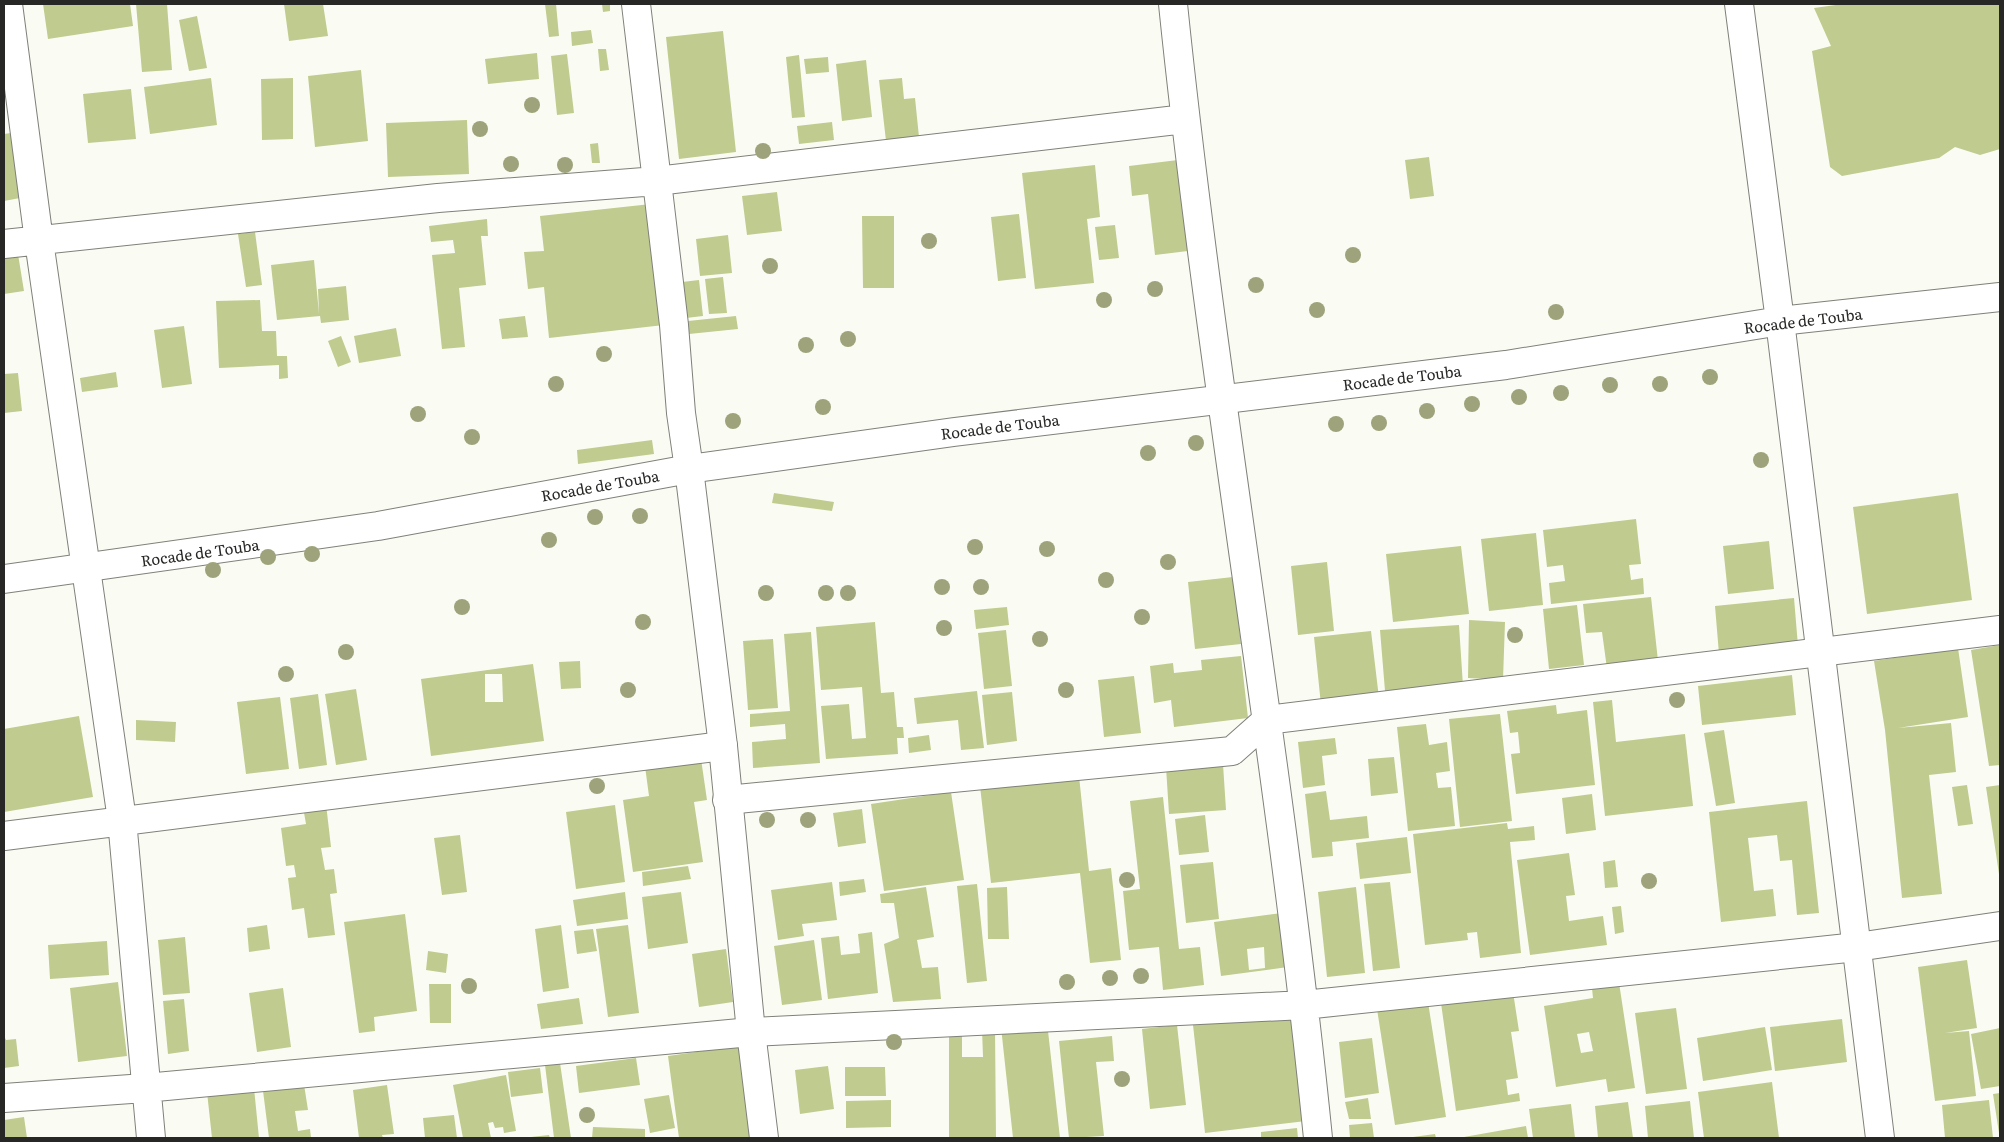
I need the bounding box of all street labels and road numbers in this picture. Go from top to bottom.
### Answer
street label: Rocade de Touba [1742,301,1865,339]
street label: Rocade de Touba [1341,358,1464,396]
street label: Rocade de Touba [939,407,1062,445]
street label: Rocade de Touba [539,463,662,507]
street label: Rocade de Touba [139,532,262,572]

